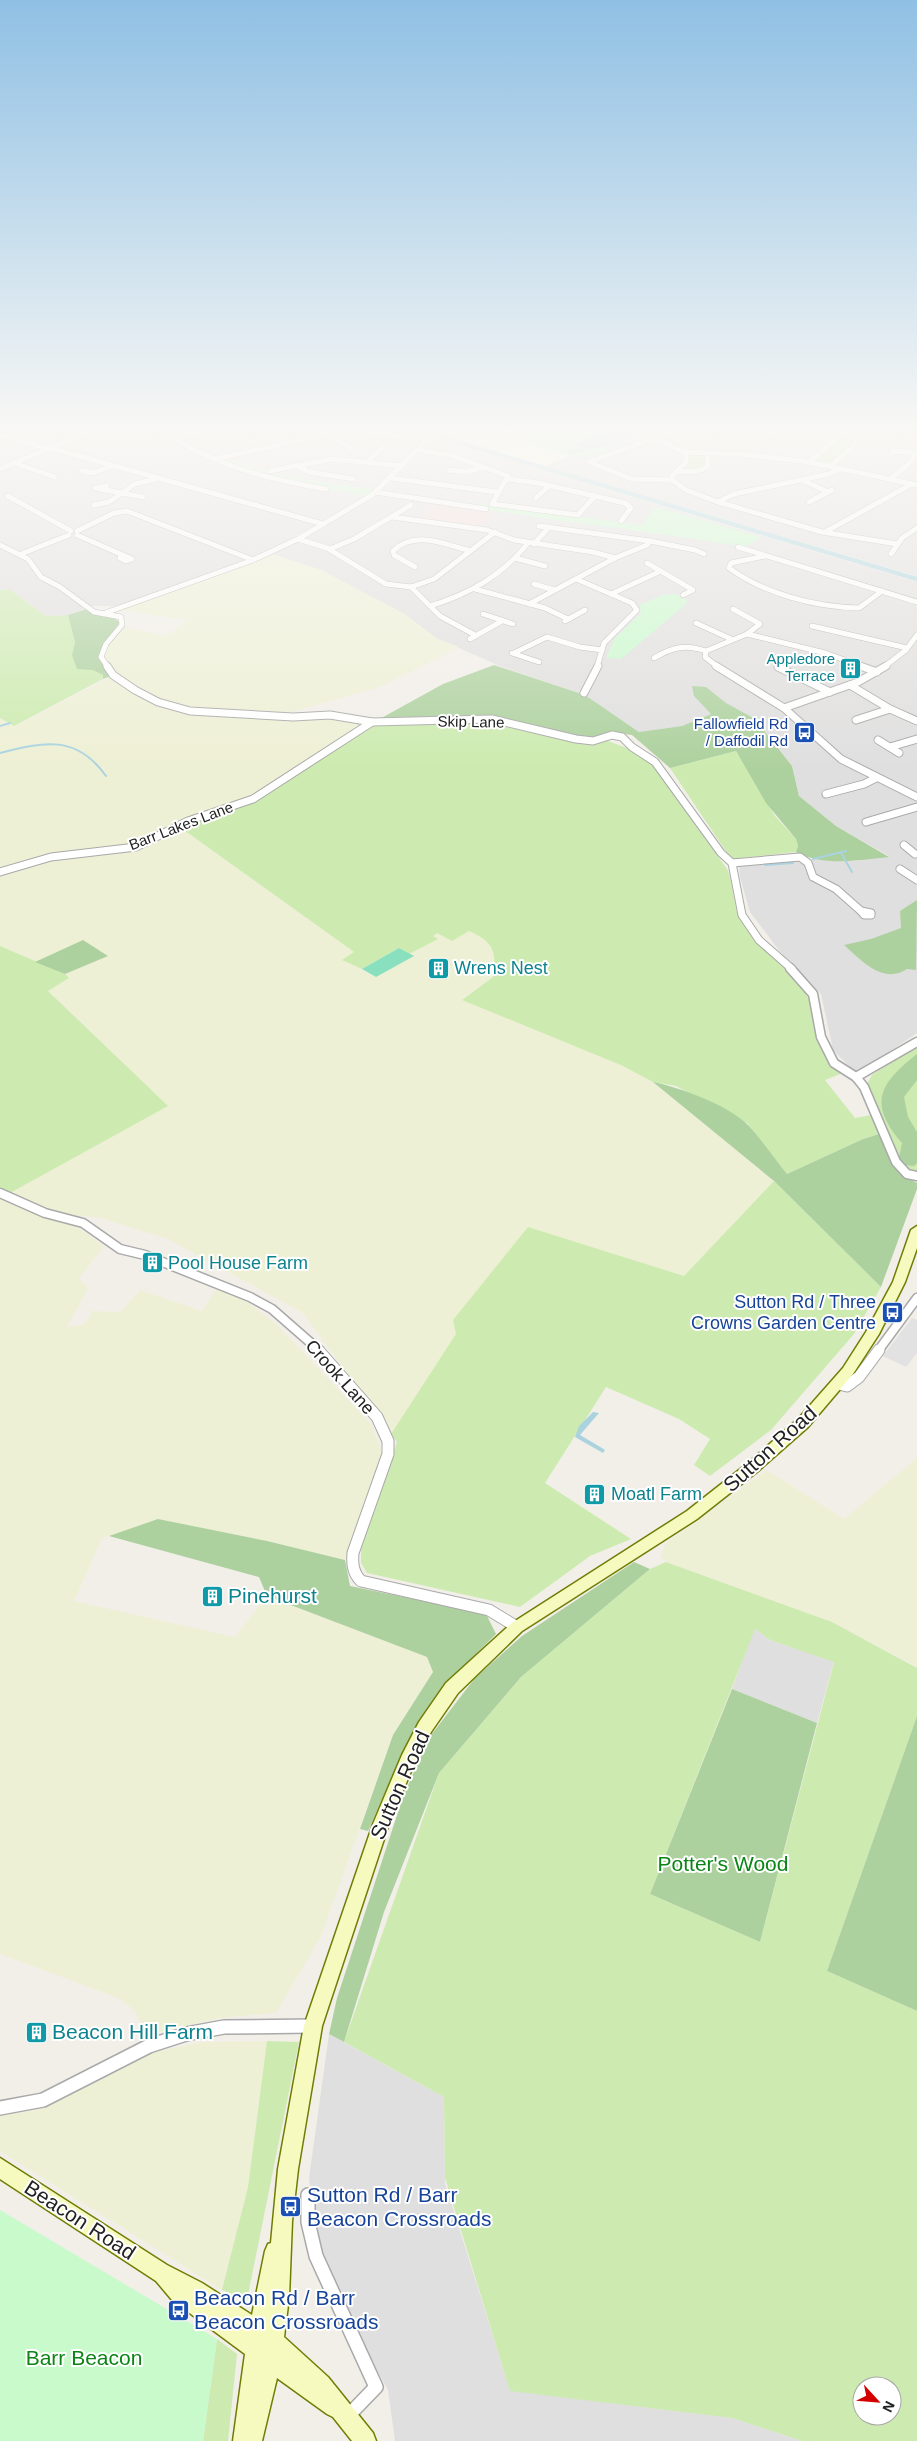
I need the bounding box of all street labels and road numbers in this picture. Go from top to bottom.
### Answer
street label: Skip Lane [438,712,505,731]
street label: Barr Lakes Lane [126,798,235,853]
street label: Crook Lane [301,1336,379,1418]
street label: Sutton Road [719,1401,821,1496]
street label: Sutton Road [365,1727,434,1843]
street label: Beacon Road [21,2175,140,2264]

